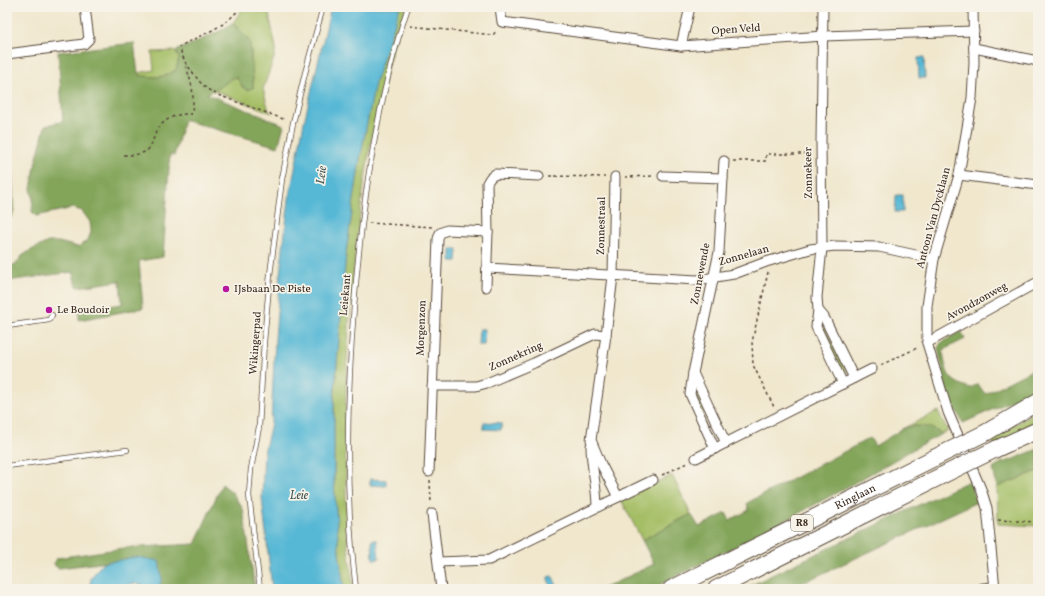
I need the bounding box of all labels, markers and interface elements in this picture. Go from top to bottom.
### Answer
street label: Open Veld [711,21,761,39]
street label: Zonnekeer [801,146,817,199]
water label: Leie [313,164,331,185]
street label: Antoon Van Dycklaan [913,165,955,270]
street label: Zonnestraal [594,197,610,255]
street label: Zonnewende [688,242,714,306]
street label: Zonnelaan [717,242,771,270]
street label: Leiekant [337,273,355,316]
street label: Avondzonweg [944,279,1011,325]
place label: IJsbaan De Piste [234,282,311,297]
marker: IJsbaan De Piste [221,284,231,294]
street label: Morgenzon [414,299,430,356]
place label: Le Boudoir [57,303,110,318]
marker: Le Boudoir [44,305,54,315]
street label: Wikingerpad [246,311,266,375]
street label: Zonnekring [487,338,546,375]
street label: Ringlaan [832,480,879,514]
water label: Leie [290,488,309,504]
road number: R8 [791,515,813,531]

